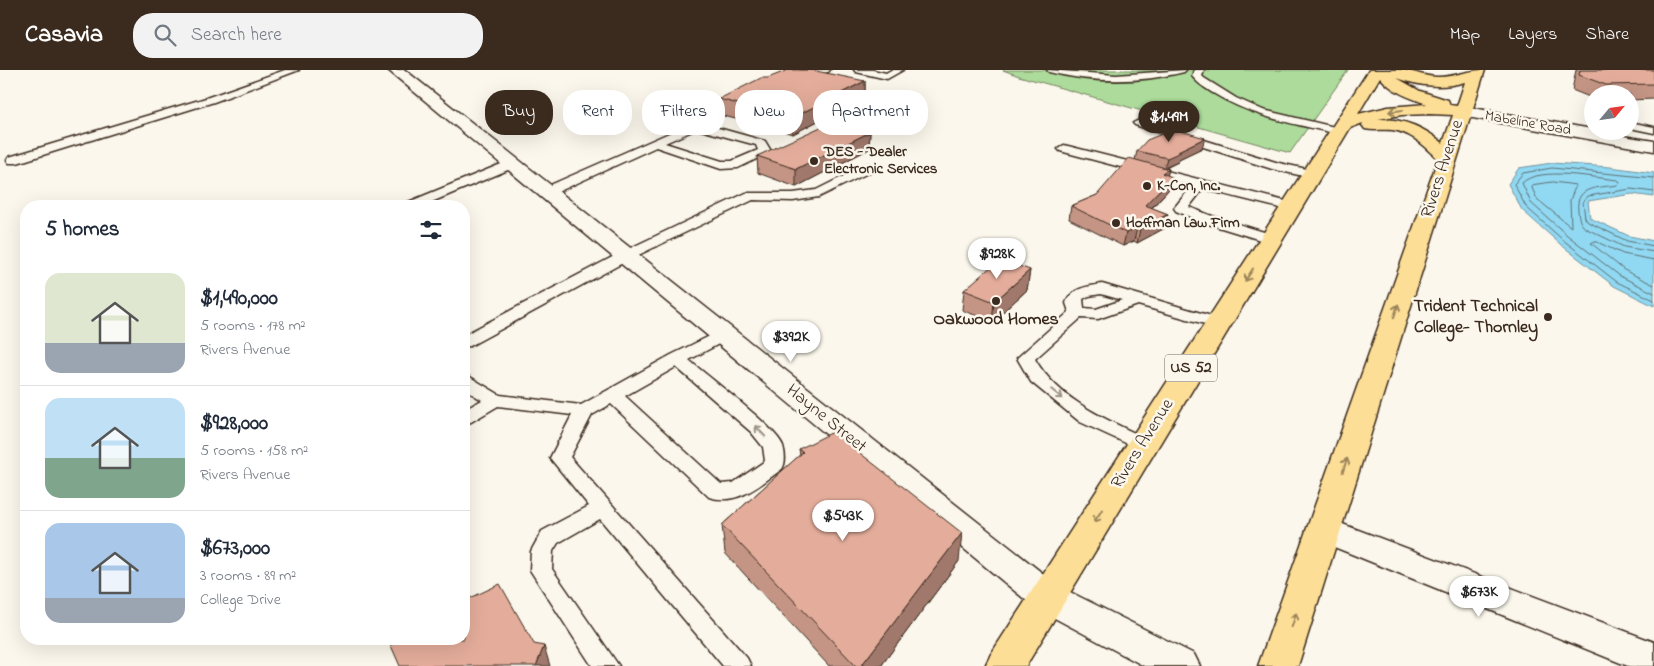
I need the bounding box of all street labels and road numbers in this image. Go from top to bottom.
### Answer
street label: Mabeline Road [1483,105,1574,142]
street label: Rivers Avenue [1415,116,1471,221]
road number: US 52 [1165,354,1217,382]
street label: Hayne Street [780,378,872,460]
street label: Rivers Avenue [1105,393,1181,494]

